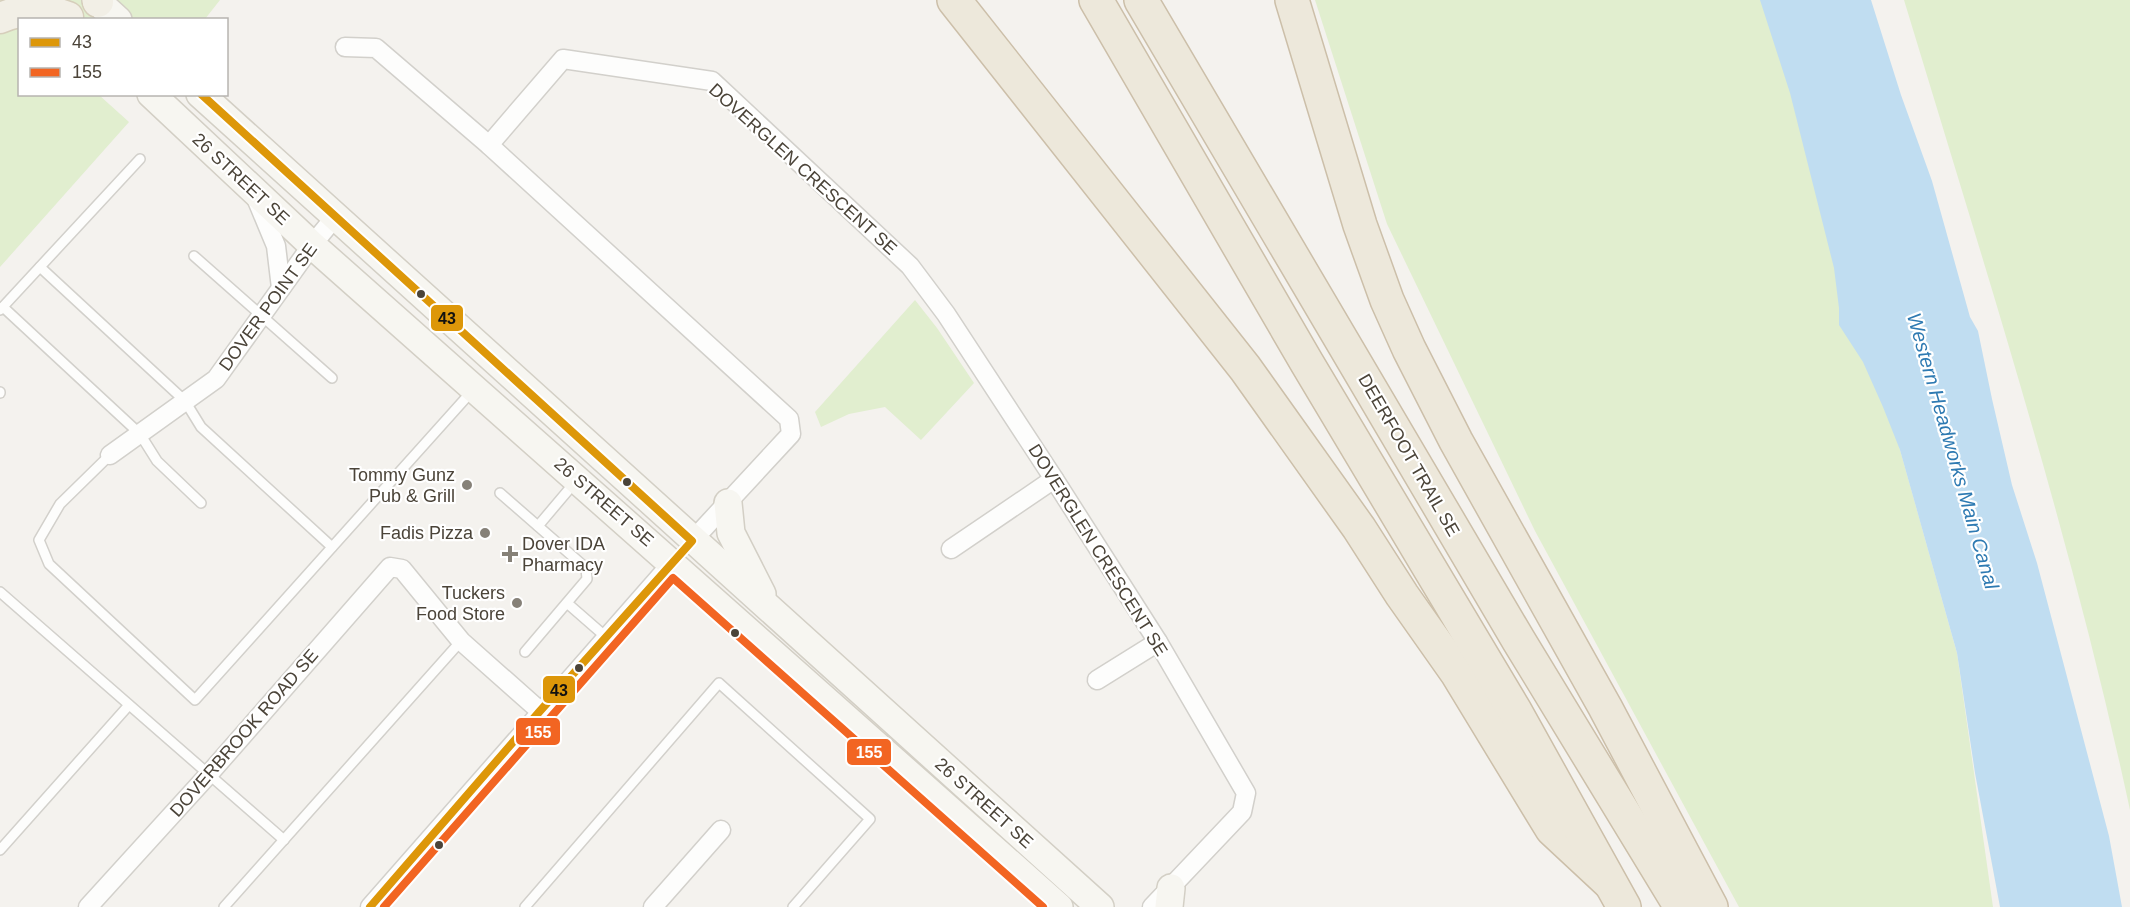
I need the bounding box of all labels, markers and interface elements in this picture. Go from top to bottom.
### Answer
legend [18,18,228,96]
text: 43 [72,32,92,52]
text: 155 [72,62,102,82]
street label: DOVERGLEN CRESCENT SE [705,79,901,259]
street label: 26 STREET SE [189,129,293,229]
street label: DOVER POINT SE [215,239,321,375]
unlabelled marker [415,288,427,300]
line badge: 43 [430,304,464,332]
text: 43 [438,310,456,327]
water label: Western Headworks Main Canal [1903,310,2003,592]
street label: DEERFOOT TRAIL SE [1354,370,1464,540]
street label: DOVERGLEN CRESCENT SE [1024,441,1172,659]
street label: 26 STREET SE [550,454,658,550]
place label: Tommy Gunz Pub & Grill [349,465,455,506]
unlabelled marker [621,476,633,488]
marker: Tommy Gunz Pub & Grill [460,478,474,492]
place label: Fadis Pizza [380,523,474,543]
marker: Fadis Pizza [478,526,492,540]
place label: Dover IDA Pharmacy [522,534,605,575]
marker: Dover IDA Pharmacy [503,547,517,561]
place label: Tuckers Food Store [416,583,505,624]
marker: Tuckers Food Store [510,596,524,610]
unlabelled marker [729,627,741,639]
street label: DOVERBROOK ROAD SE [166,645,322,821]
unlabelled marker [573,662,585,674]
line badge: 43 [542,675,576,704]
text: 43 [550,682,568,699]
line badge: 155 [515,717,561,746]
text: 155 [525,724,551,741]
line badge: 155 [846,738,892,766]
text: 155 [856,744,882,761]
street label: 26 STREET SE [931,754,1037,852]
unlabelled marker [433,839,445,851]

